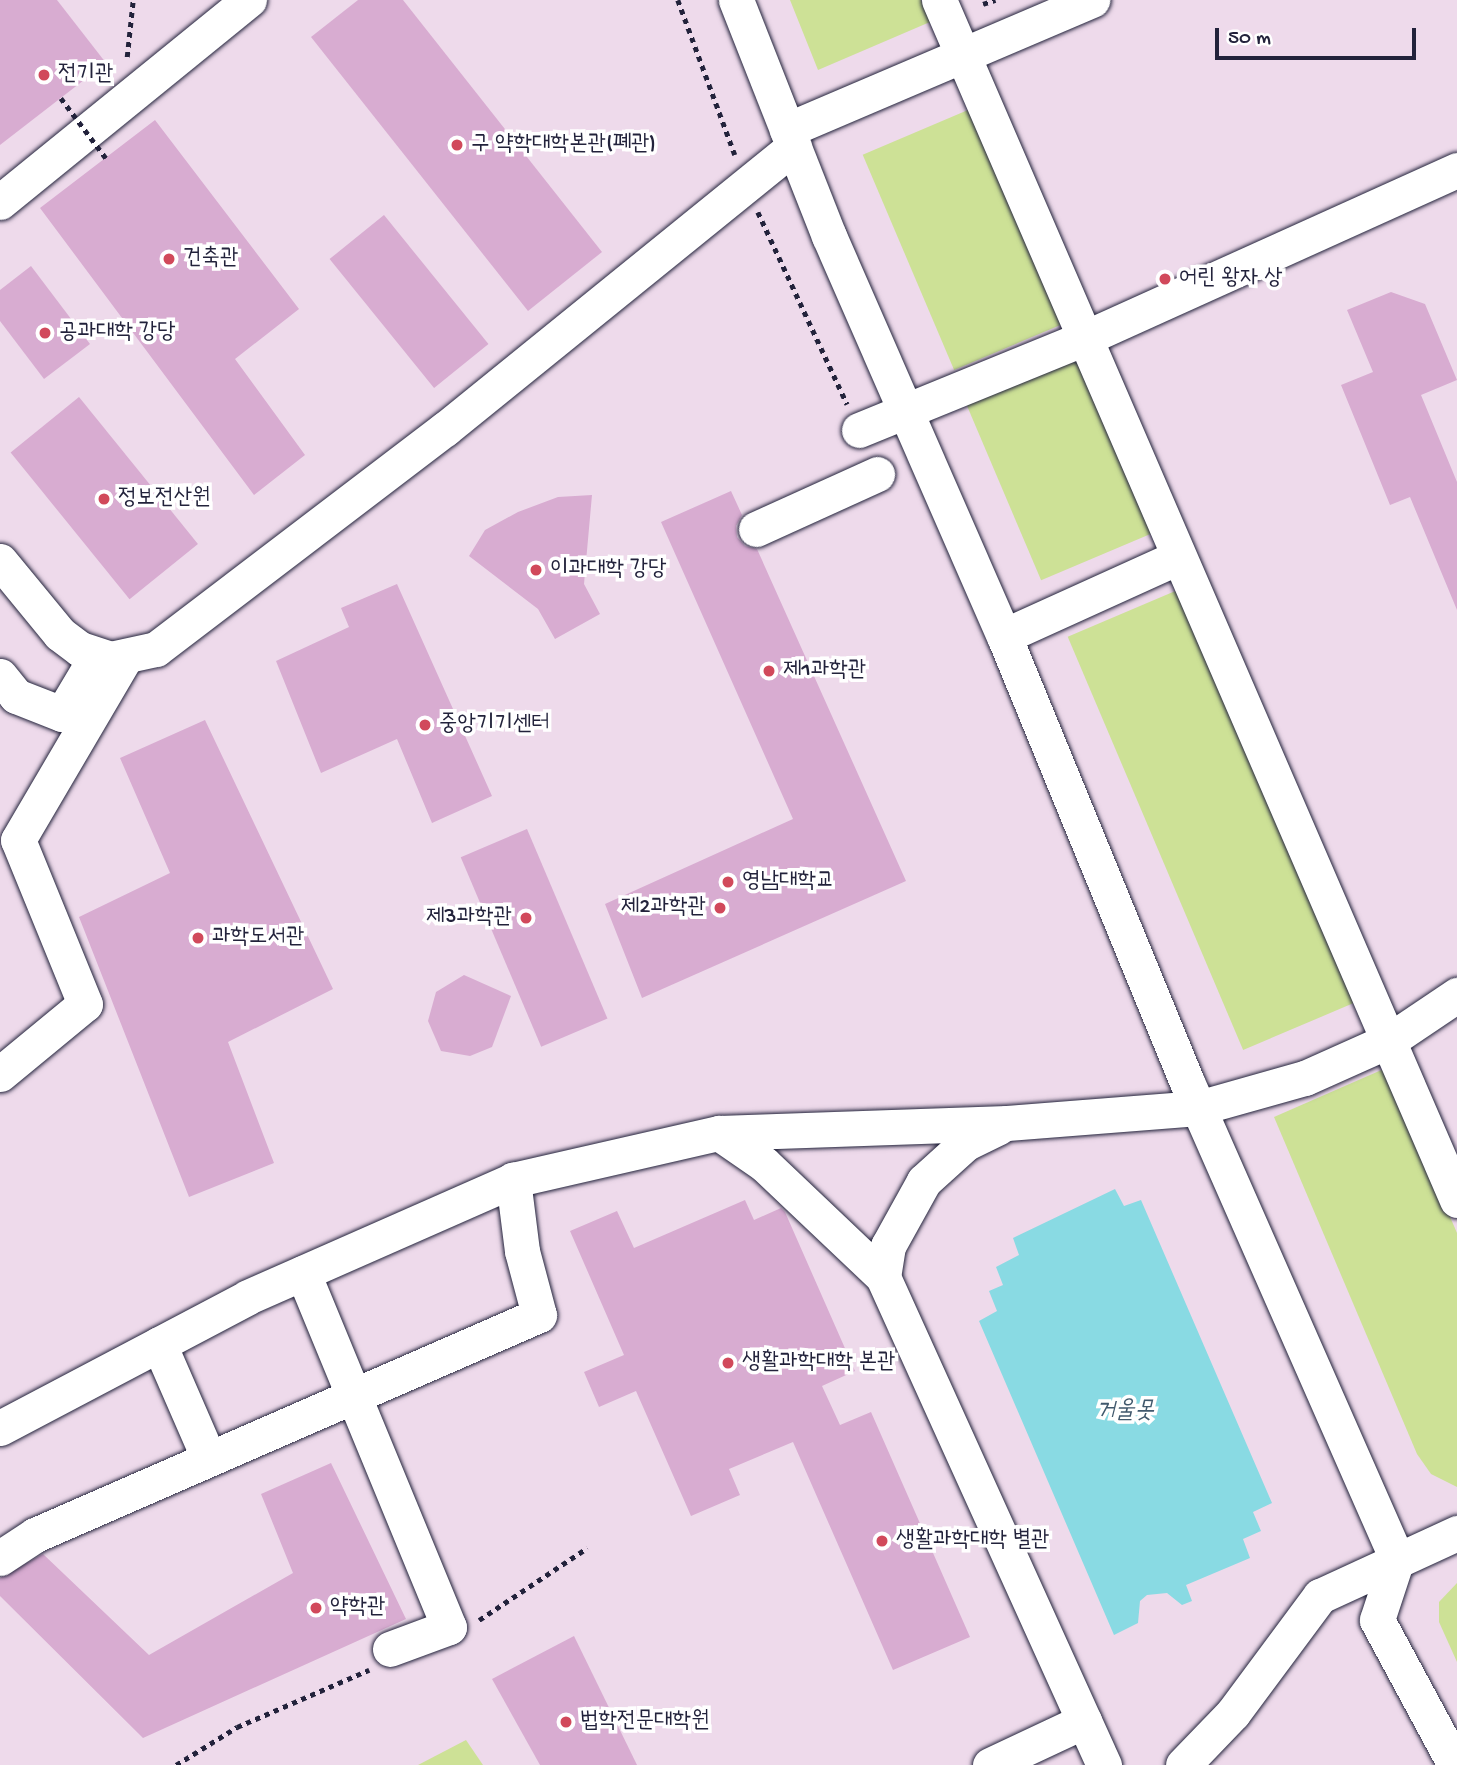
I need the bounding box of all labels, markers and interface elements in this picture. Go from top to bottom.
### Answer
scale bar [1219,14,1420,58]
text: 50 m [1228,27,1271,52]
place label: 전기관 [58,61,114,89]
marker: 전기관 [36,67,52,83]
place label: 구 약학대학본관(폐관) [471,131,656,159]
marker: 구 약학대학본관(폐관) [449,137,465,153]
place label: 건축관 [183,245,239,273]
marker: 건축관 [161,251,177,267]
place label: 어린 왕자 상 [1179,265,1282,293]
marker: 어린 왕자 상 [1157,271,1173,287]
place label: 공과대학 강당 [59,319,175,347]
marker: 공과대학 강당 [37,325,53,341]
place label: 정보전산원 [118,485,211,513]
marker: 정보전산원 [96,491,112,507]
place label: 이과대학 강당 [550,556,666,584]
marker: 이과대학 강당 [528,562,544,578]
place label: 제1과학관 [783,657,866,685]
marker: 제1과학관 [761,663,777,679]
place label: 중앙기기센터 [439,711,550,739]
marker: 중앙기기센터 [417,717,433,733]
place label: 영남대학교 [742,868,835,896]
marker: 영남대학교 [720,874,736,890]
place label: 제2과학관 [621,894,706,922]
marker: 제2과학관 [712,900,728,916]
place label: 제3과학관 [426,904,512,932]
marker: 제3과학관 [518,910,534,926]
place label: 과학도서관 [212,924,305,952]
marker: 과학도서관 [190,930,206,946]
place label: 생활과학대학 본관 [742,1349,896,1377]
marker: 생활과학대학 본관 [720,1355,736,1371]
water label: 거울못 [1096,1398,1154,1426]
place label: 생활과학대학 별관 [896,1527,1050,1555]
marker: 생활과학대학 별관 [874,1533,890,1549]
place label: 약학관 [330,1594,386,1622]
marker: 약학관 [308,1600,324,1616]
place label: 법학전문대학원 [580,1708,710,1736]
marker: 법학전문대학원 [558,1714,574,1730]

